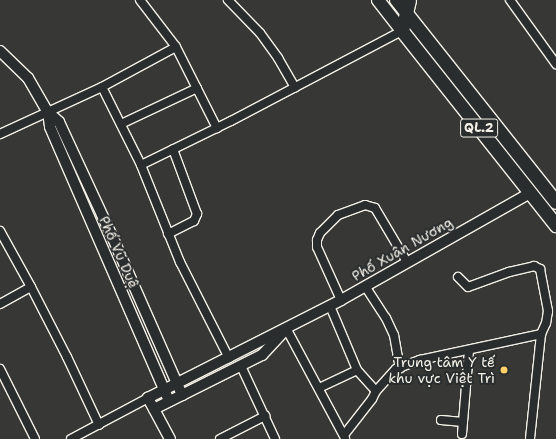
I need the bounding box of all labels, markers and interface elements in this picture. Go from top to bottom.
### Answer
road number: QL.2 [460,117,498,139]
street label: Phố Vũ Duệ [96,213,142,291]
street label: Phố Xuân Nương [349,213,455,285]
place label: Trung tâm Y tế khu vực Việt Trì [388,354,495,386]
marker: Trung tâm Y tế khu vực Việt Trì [498,364,510,376]

